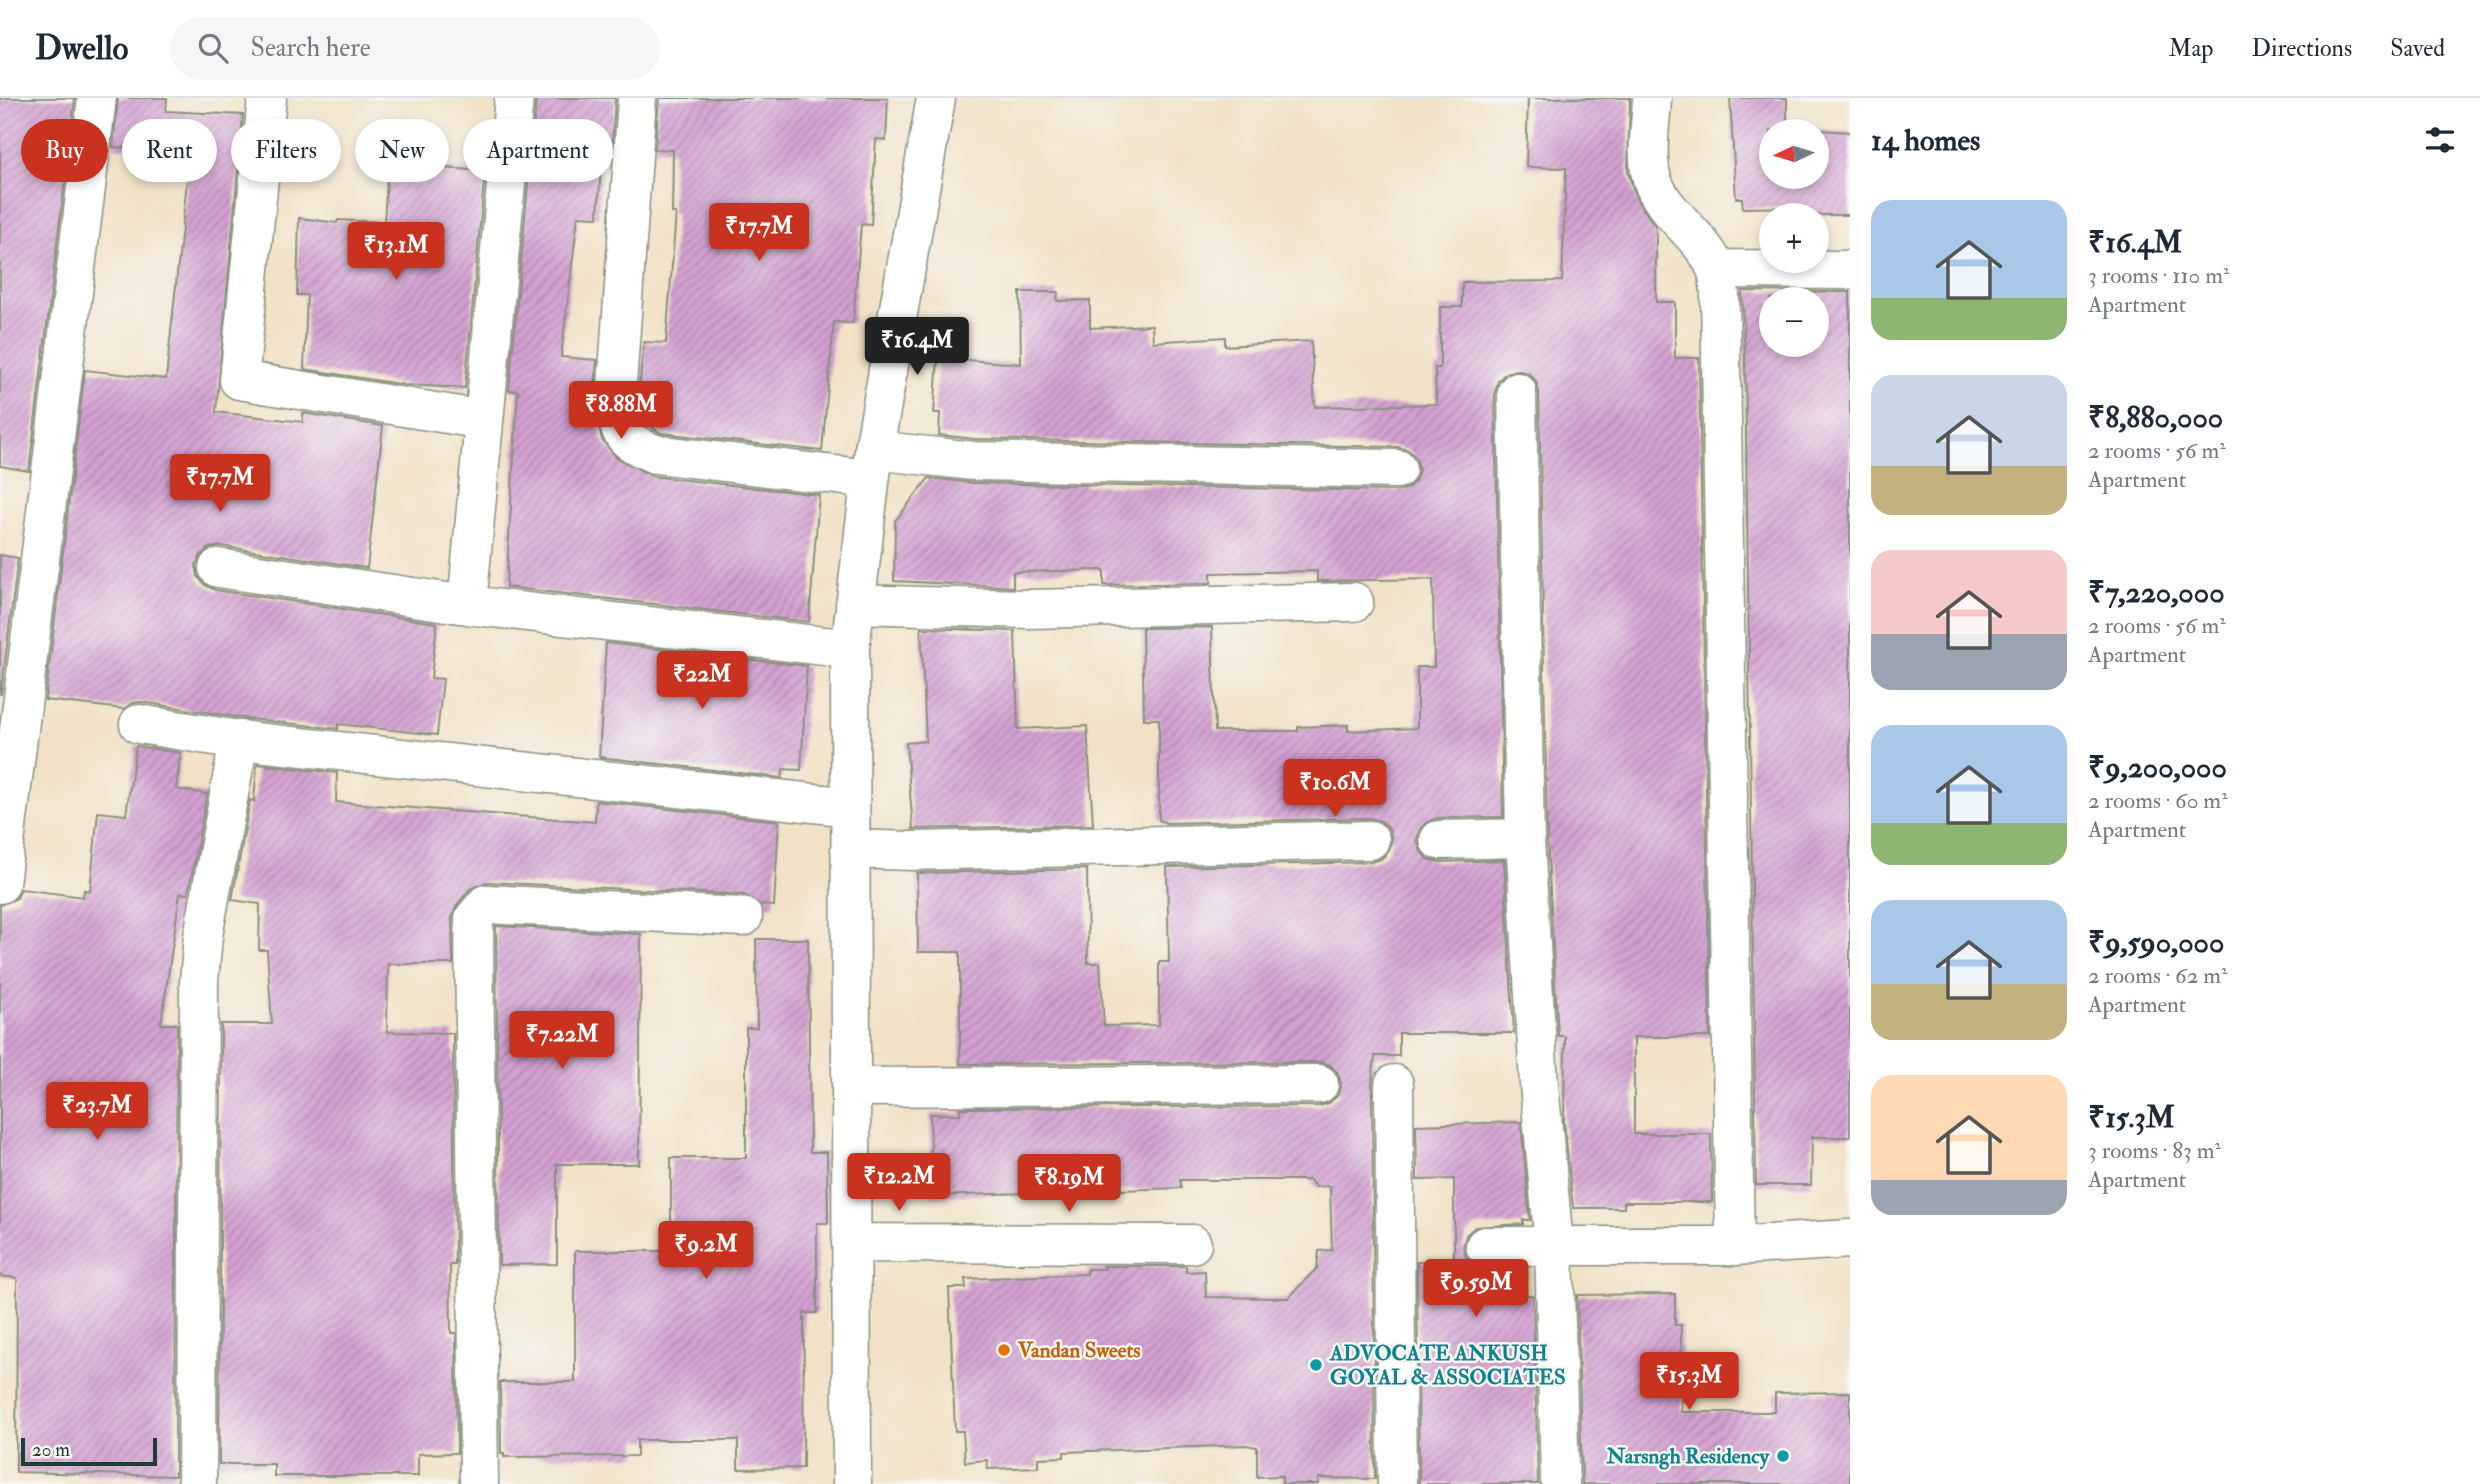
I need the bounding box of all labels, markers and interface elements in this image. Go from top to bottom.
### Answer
search box [170,17,660,80]
text: Dwello [35,28,128,69]
icon: search [194,29,232,67]
text: Search here [250,32,371,64]
text: Map [2168,33,2213,64]
text: Directions [2251,33,2352,64]
text: Saved [2390,33,2445,64]
chip: Buy [21,119,108,182]
chip: Rent [122,119,217,182]
chip: Filters [231,119,341,182]
chip: New [355,119,449,182]
chip: Apartment [463,119,613,182]
north arrow [1759,119,1829,189]
map controls [1759,119,1829,357]
icon: filters [2421,121,2459,159]
text: 14 homes [1871,122,1980,159]
button: + [1759,203,1829,273]
pin: ₹17.7M [702,204,816,263]
text: ₹17.7M [725,211,793,240]
pin: ₹13.1M [339,222,453,282]
text: ₹16.4M [2088,224,2182,261]
icon: home [1927,228,2011,312]
text: ₹13.1M [363,230,429,259]
text: 3 rooms · 110 m² [2088,261,2229,290]
button: − [1759,287,1829,357]
text: Apartment [2088,290,2186,319]
pin: ₹16.4M [860,317,974,377]
text: ₹16.4M [881,325,953,354]
pin: ₹8.88M [564,382,678,441]
text: ₹8.88M [585,389,657,418]
text: ₹8,880,000 [2088,399,2223,436]
icon: home [1927,403,2011,487]
text: 2 rooms · 56 m² [2088,436,2226,465]
pin: ₹17.7M [163,454,277,514]
text: ₹17.7M [186,462,254,491]
text: Apartment [2088,465,2186,494]
text: ₹7,220,000 [2088,574,2225,611]
icon: home [1927,578,2011,662]
text: 2 rooms · 56 m² [2088,611,2226,640]
text: Apartment [2088,640,2186,669]
pin: ₹22M [661,652,743,711]
text: ₹22M [673,659,731,688]
text: ₹9,200,000 [2088,749,2227,786]
icon: home [1927,753,2011,837]
pin: ₹10.6M [1278,760,1392,819]
text: ₹10.6M [1299,767,1371,796]
text: 2 rooms · 60 m² [2088,786,2228,815]
text: Apartment [2088,815,2186,844]
text: ₹9,590,000 [2088,924,2224,961]
icon: home [1927,928,2011,1012]
text: 2 rooms · 62 m² [2088,961,2227,990]
text: Apartment [2088,990,2186,1019]
pin: ₹7.22M [505,1012,619,1071]
text: ₹7.22M [525,1019,599,1048]
pin: ₹23.7M [40,1082,154,1142]
text: ₹23.7M [62,1090,132,1119]
text: ₹15.3M [2088,1099,2175,1136]
icon: home [1927,1103,2011,1187]
text: 3 rooms · 83 m² [2088,1136,2221,1165]
pin: ₹12.2M [842,1154,956,1213]
pin: ₹8.19M [1012,1154,1126,1214]
text: ₹12.2M [863,1161,935,1190]
text: ₹8.19M [1034,1162,1104,1191]
text: Apartment [2088,1165,2186,1194]
pin: ₹9.2M [657,1222,755,1281]
text: ₹9.2M [674,1229,738,1258]
pin: ₹9.59M [1419,1260,1533,1319]
text: ₹9.59M [1439,1267,1513,1296]
place label: Vandan Sweets [1017,1337,1141,1364]
place label: ADVOCATE ANKUSH GOYAL & ASSOCIATES [1329,1340,1566,1391]
marker: Vandan Sweets [996,1342,1012,1358]
pin: ₹15.3M [1632,1352,1746,1412]
marker: ADVOCATE ANKUSH GOYAL & ASSOCIATES [1308,1357,1324,1373]
text: ₹15.3M [1656,1360,1722,1389]
scale bar [21,1435,158,1467]
text: 20 m [32,1438,70,1462]
place label: Narsngh Residency [1606,1443,1770,1470]
marker: Narsngh Residency [1775,1448,1791,1464]

